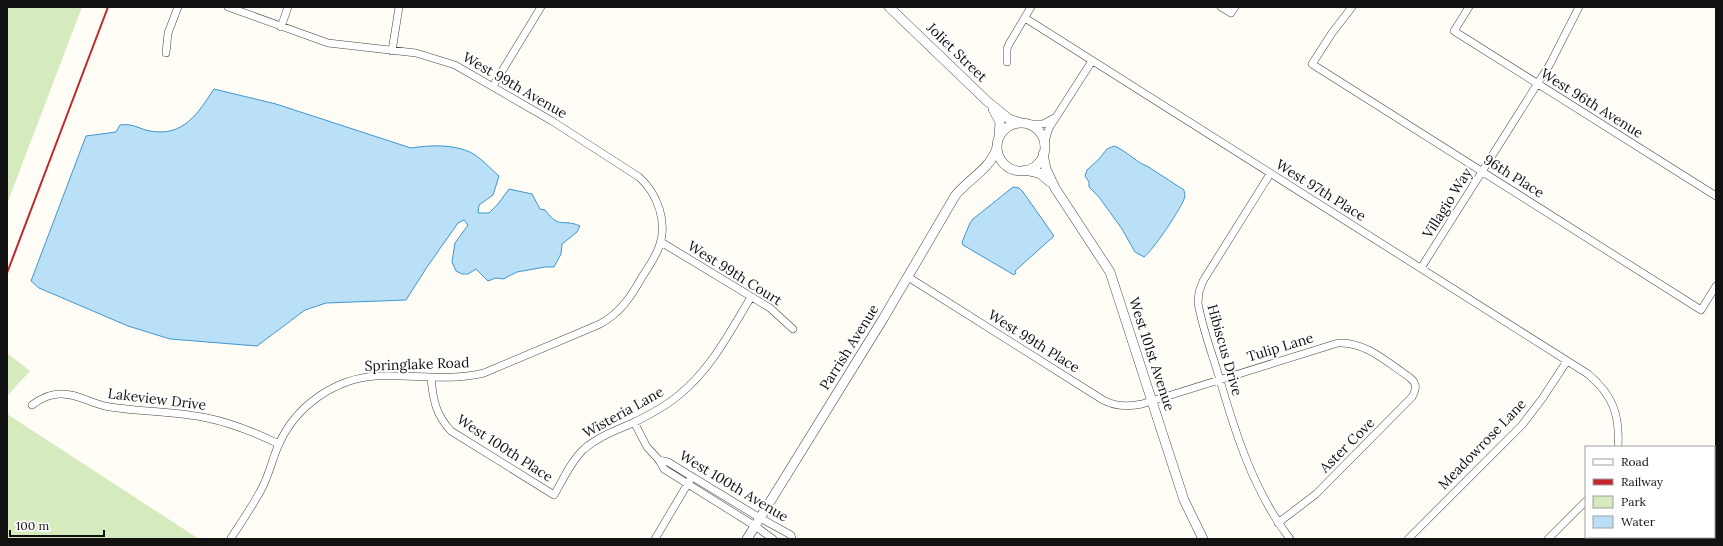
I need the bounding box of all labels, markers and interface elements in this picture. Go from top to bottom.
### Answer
street label: Joliet Street [922,18,991,86]
street label: West 99th Avenue [460,48,571,122]
street label: West 96th Avenue [1537,64,1647,142]
street label: 96th Place [1480,150,1548,202]
street label: West 97th Place [1273,155,1370,225]
street label: Villagio Way [1418,164,1476,242]
street label: West 99th Court [684,237,786,310]
street label: West 101st Avenue [1125,295,1179,414]
street label: Parrish Avenue [815,300,883,393]
street label: Hibiscus Drive [1203,302,1247,398]
street label: West 99th Place [985,306,1083,377]
street label: Tulip Lane [1245,328,1316,366]
street label: Springlake Road [364,353,470,375]
street label: Wisteria Lane [579,382,667,442]
street label: Lakeview Drive [107,384,208,414]
street label: Meadowrose Lane [1434,395,1530,493]
street label: West 100th Place [454,410,557,486]
street label: Aster Cove [1315,413,1379,477]
street label: West 100th Avenue [676,446,792,526]
legend [1585,446,1715,538]
text: Road [1621,454,1649,469]
text: Railway [1621,474,1664,489]
text: Park [1621,494,1647,509]
scale bar [10,512,104,538]
text: Water [1621,514,1656,529]
text: 100 m [16,518,49,533]

